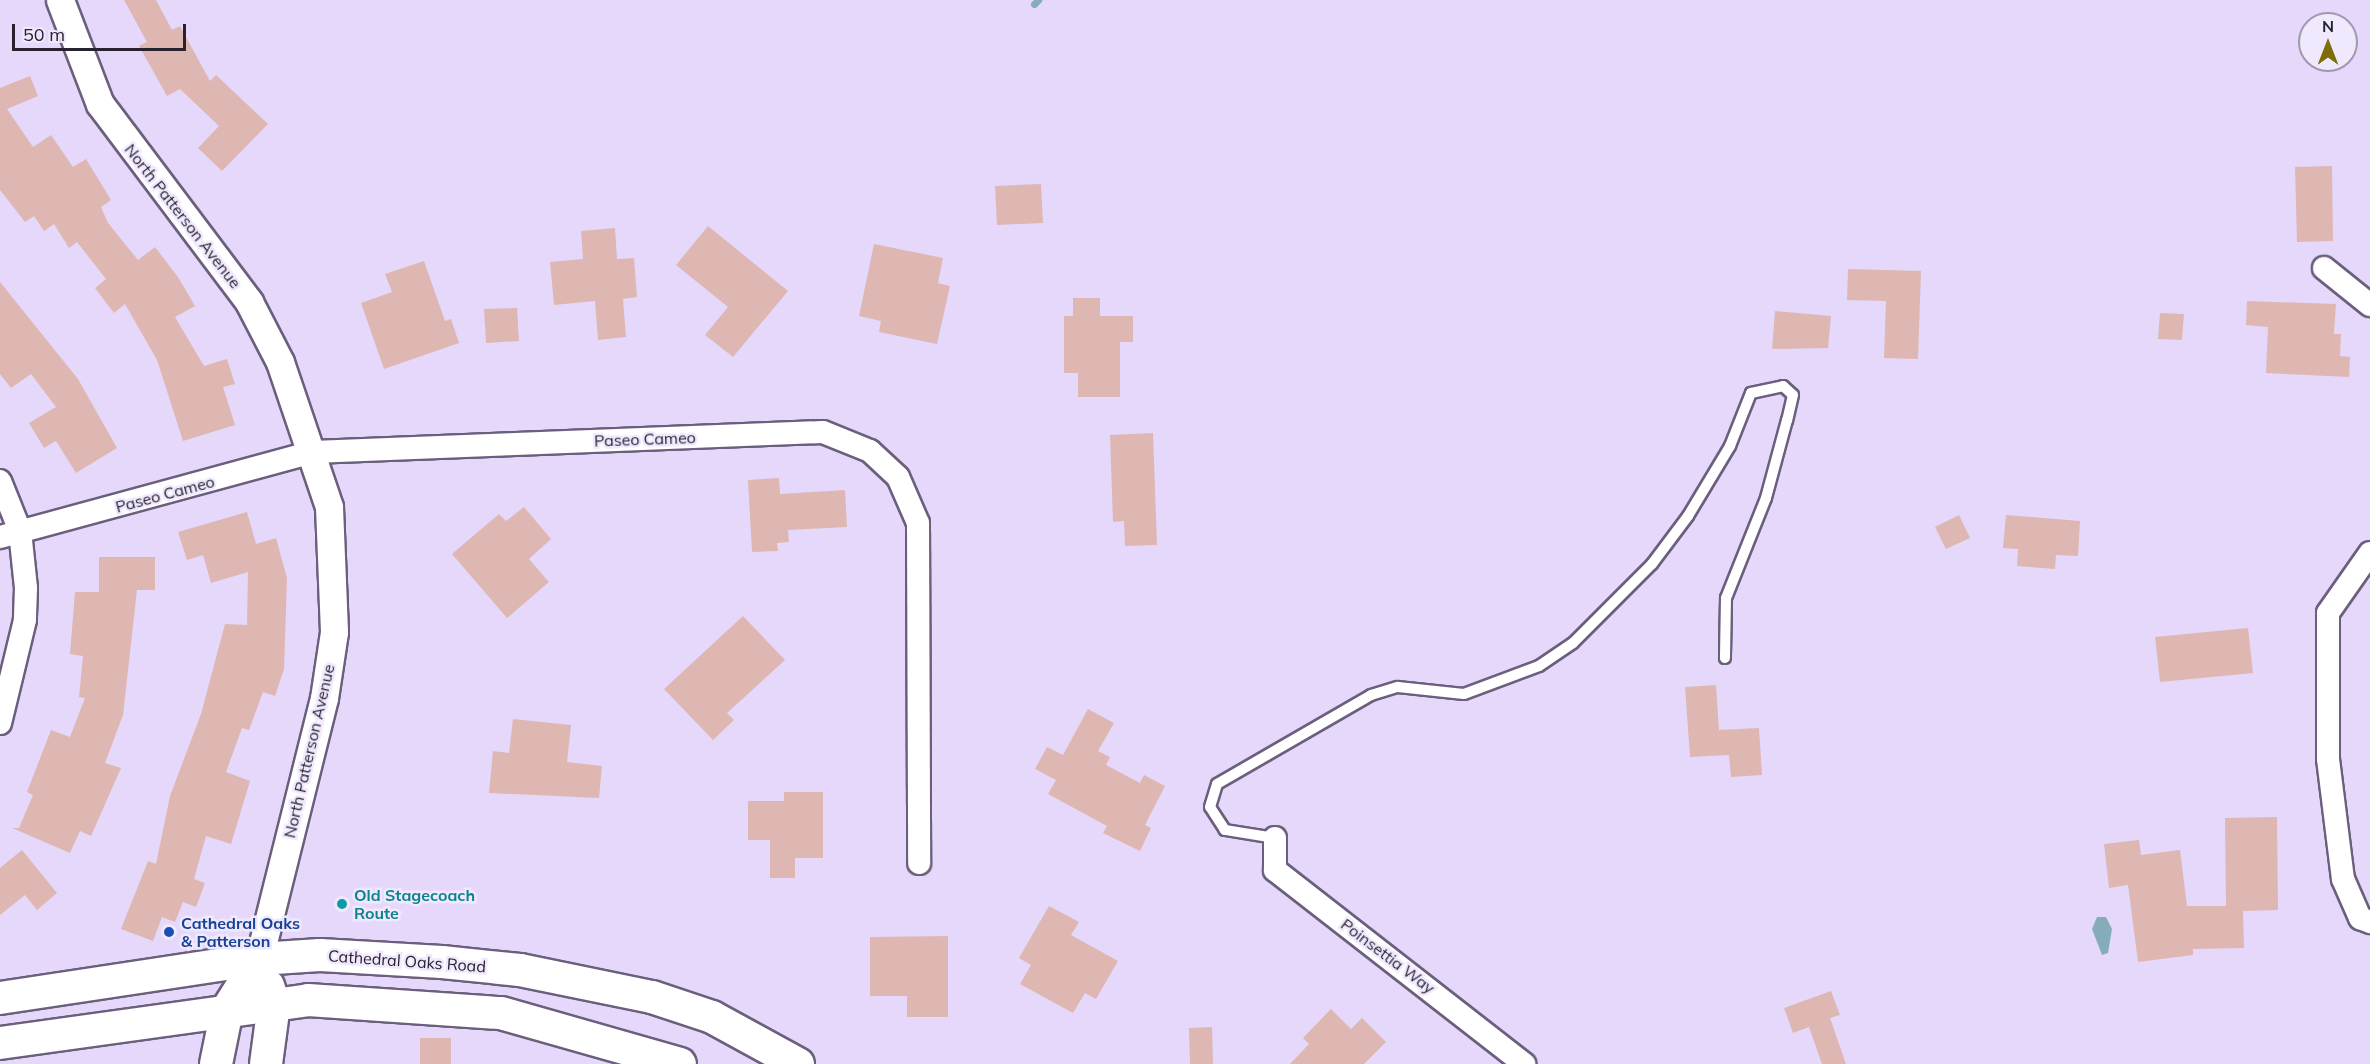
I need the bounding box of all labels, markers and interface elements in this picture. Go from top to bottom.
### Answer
scale bar [15,12,189,50]
north arrow [2298,12,2358,72]
text: N [2322,16,2334,36]
text: 50 m [23,23,65,46]
street label: North Patterson Avenue [121,140,245,292]
street label: Paseo Cameo [594,428,696,450]
street label: Paseo Cameo [113,472,217,516]
street label: North Patterson Avenue [280,662,338,840]
place label: Old Stagecoach Route [354,885,475,923]
marker: Old Stagecoach Route [335,897,349,911]
place label: Cathedral Oaks & Patterson [181,913,300,951]
street label: Poinsettia Way [1337,914,1439,998]
marker: Cathedral Oaks & Patterson [162,925,176,939]
street label: Cathedral Oaks Road [327,946,487,976]

